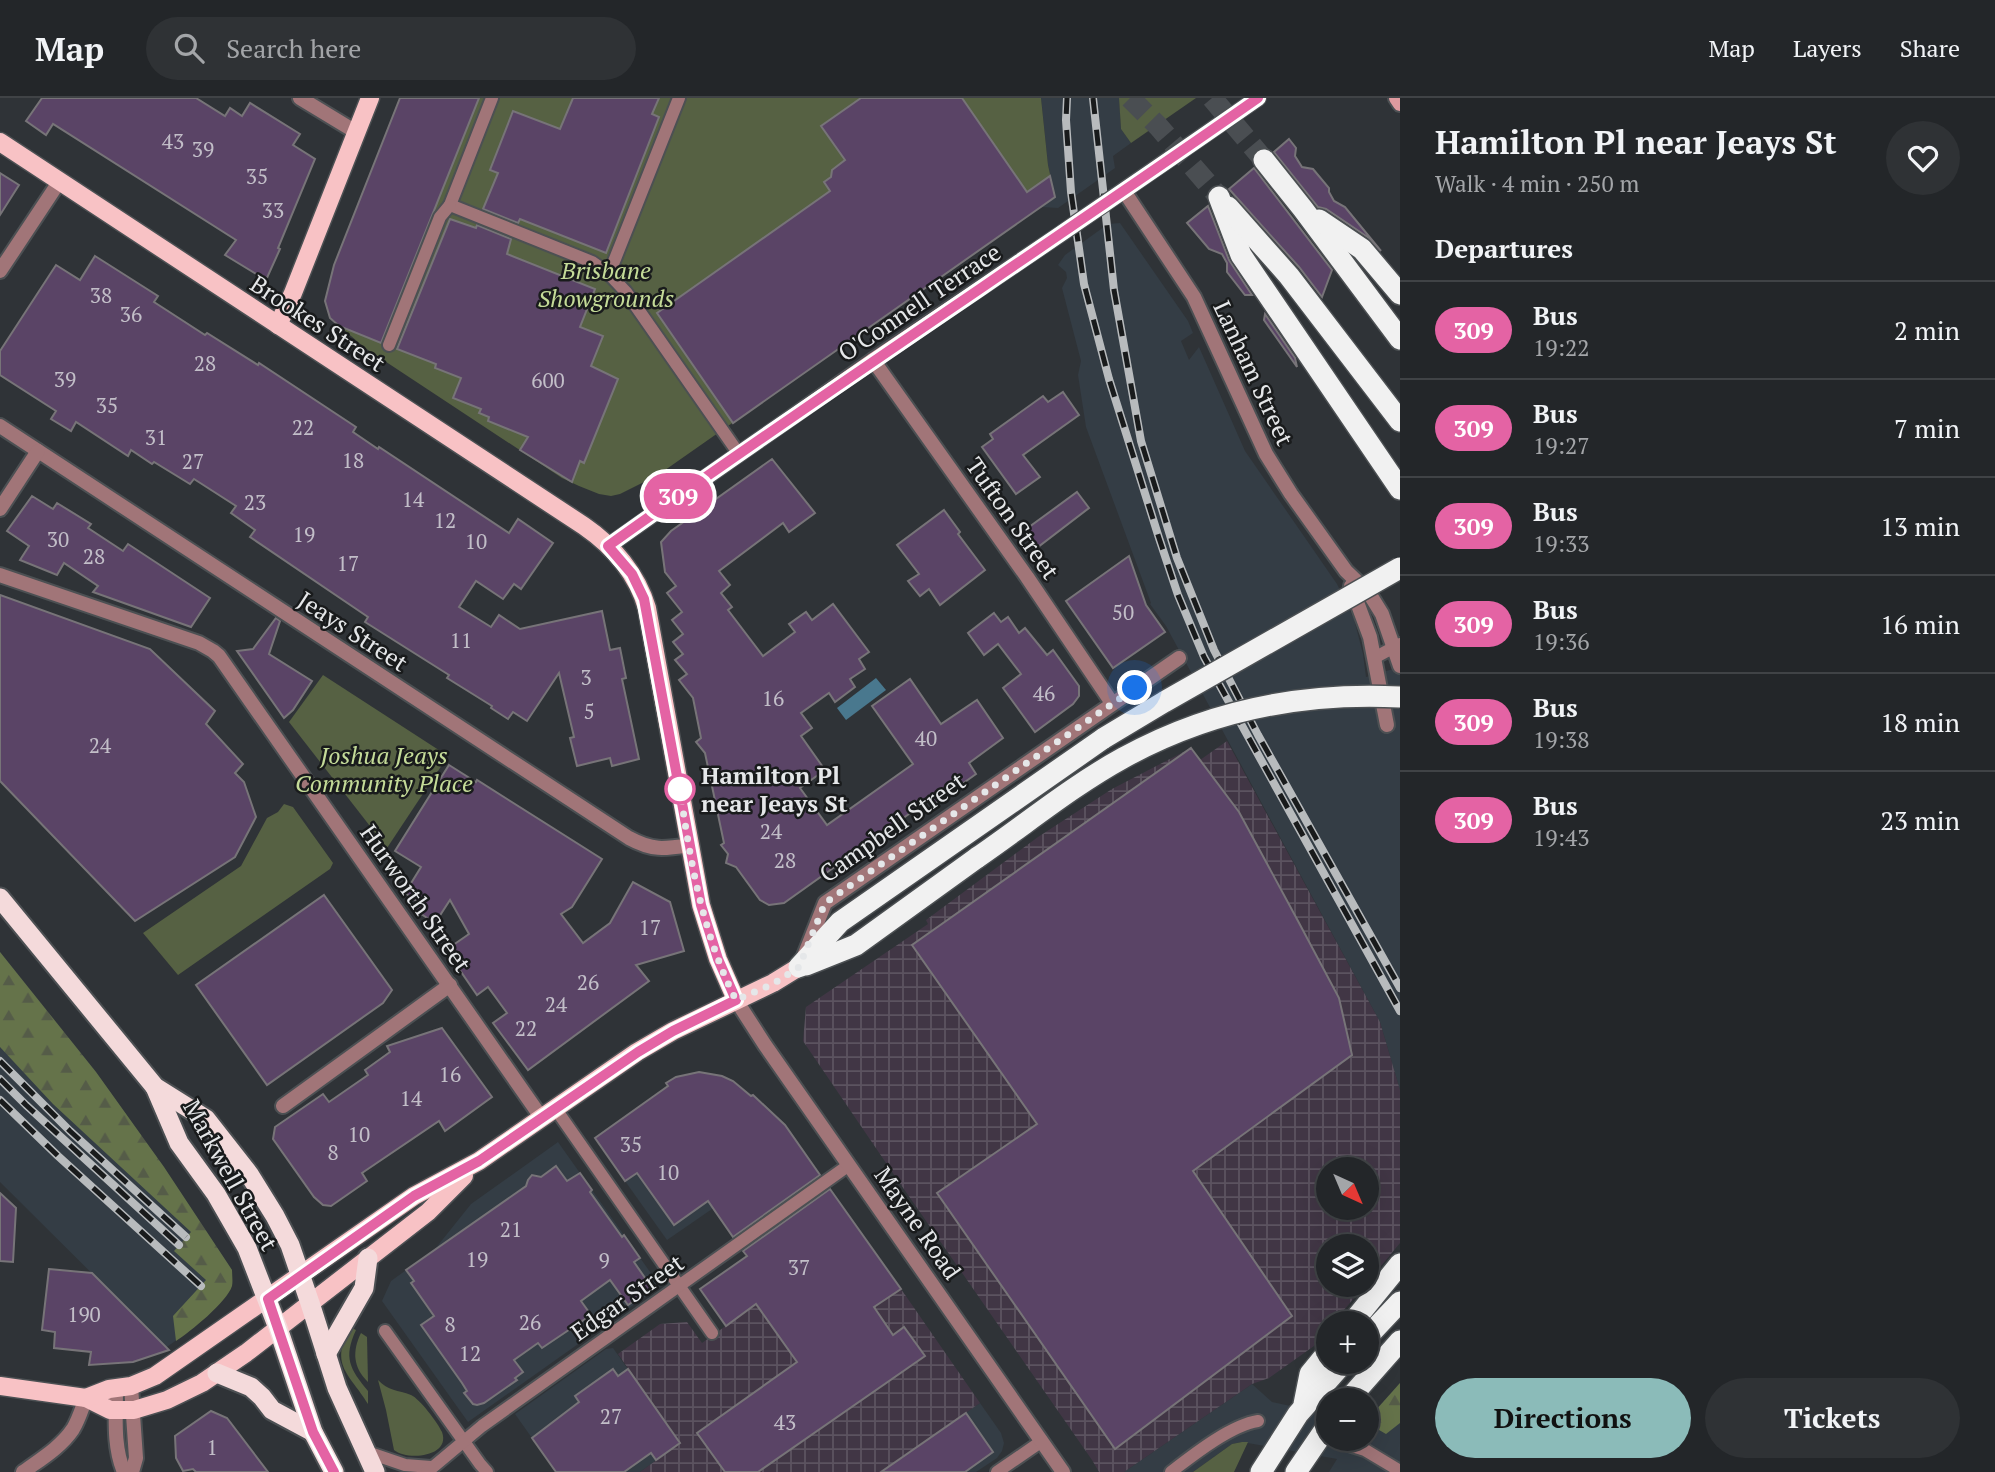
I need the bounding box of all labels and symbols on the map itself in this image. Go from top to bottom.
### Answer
house number: 43 [162,127,184,155]
house number: 39 [192,135,214,163]
house number: 35 [246,162,268,190]
house number: 33 [262,196,284,224]
street label: O'Connell Terrace [831,236,1007,368]
park label: Brisbane Showgrounds [538,254,674,314]
street label: Brookes Street [244,267,392,379]
house number: 38 [90,281,112,309]
street label: Lanham Street [1206,295,1302,451]
house number: 36 [120,300,142,328]
house number: 28 [194,349,216,377]
house number: 39 [54,365,76,393]
house number: 600 [531,366,565,394]
house number: 35 [96,391,118,419]
house number: 22 [292,413,314,441]
house number: 31 [145,423,167,451]
house number: 18 [342,446,364,474]
house number: 27 [182,447,204,475]
street label: Tufton Street [959,451,1067,585]
line badge: 309 [638,473,718,519]
house number: 14 [402,485,425,513]
house number: 23 [244,488,266,516]
house number: 12 [434,506,456,534]
house number: 19 [293,520,315,548]
house number: 30 [47,525,69,553]
house number: 10 [465,527,487,555]
house number: 28 [83,542,105,570]
house number: 17 [337,549,359,577]
street label: Jeays Street [292,584,414,678]
house number: 50 [1112,598,1134,626]
house number: 11 [450,626,472,654]
house number: 3 [580,663,592,691]
your location [1117,670,1152,705]
house number: 46 [1033,679,1055,707]
house number: 16 [762,684,784,712]
house number: 5 [583,697,595,725]
house number: 40 [915,724,937,752]
house number: 24 [89,731,112,759]
park label: Joshua Jeays Community Place [295,739,473,799]
place label: Hamilton Pl near Jeays St [701,759,848,819]
street label: Campbell Street [813,765,971,889]
marker: Hamilton Pl near Jeays St [665,774,695,804]
house number: 24 [760,817,783,845]
street label: Hurworth Street [353,818,479,978]
house number: 28 [774,846,796,874]
house number: 17 [639,913,661,941]
house number: 26 [577,968,599,996]
house number: 24 [545,990,568,1018]
house number: 22 [515,1014,537,1042]
house number: 16 [439,1060,461,1088]
house number: 14 [400,1084,423,1112]
street label: Markwell Street [176,1094,286,1256]
house number: 10 [348,1120,370,1148]
house number: 35 [620,1130,642,1158]
house number: 8 [327,1138,339,1166]
north arrow [1316,1157,1379,1220]
house number: 10 [657,1158,679,1186]
street label: Mayne Road [867,1160,969,1286]
house number: 21 [500,1215,522,1243]
house number: 19 [466,1245,488,1273]
street label: Edgar Street [564,1246,690,1348]
house number: 9 [598,1246,610,1274]
house number: 37 [788,1253,810,1281]
house number: 190 [67,1300,101,1328]
house number: 26 [519,1308,541,1336]
house number: 8 [444,1310,456,1338]
house number: 12 [459,1339,481,1367]
house number: 27 [600,1402,622,1430]
house number: 43 [774,1408,796,1436]
house number: 1 [206,1433,218,1461]

